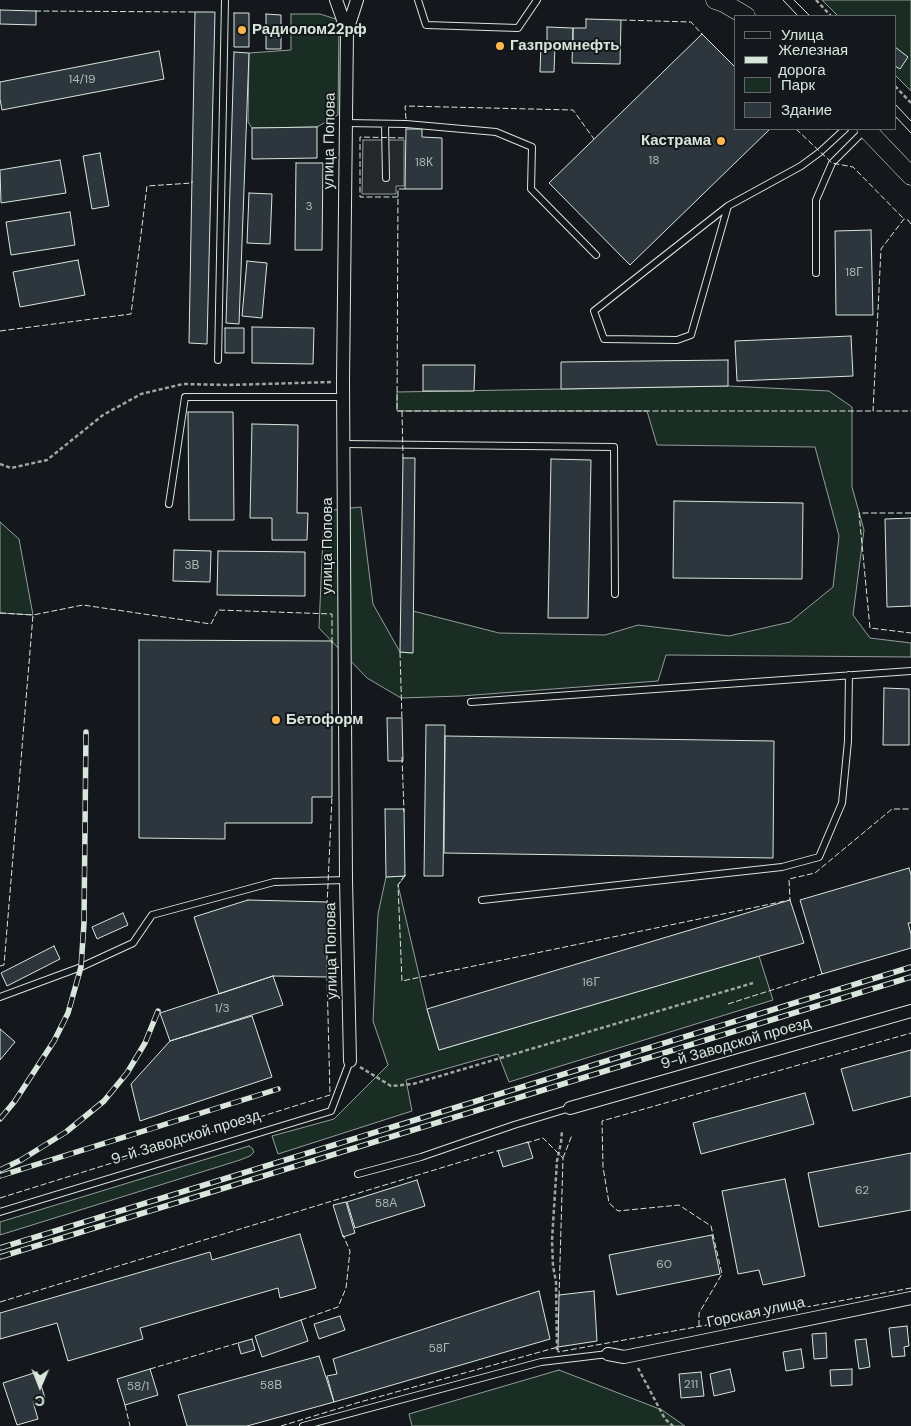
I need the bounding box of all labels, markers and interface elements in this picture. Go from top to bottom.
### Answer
legend [734,15,896,130]
place label: Радиолом22рф [252,21,367,39]
marker: Радиолом22рф [236,24,248,36]
text: Улица [781,25,824,45]
place label: Газпромнефть [510,37,619,55]
marker: Газпромнефть [494,40,506,52]
text: Железная дорога [778,40,848,80]
house number: 14/19 [68,73,96,87]
text: Парк [781,75,815,95]
street label: улица Попова [320,92,340,190]
text: Здание [781,100,832,120]
place label: Кастрама [641,132,711,150]
marker: Кастрама [715,135,727,147]
house number: 18 [648,154,660,168]
house number: 18К [415,156,433,170]
house number: 3 [305,200,313,214]
house number: 18Г [845,266,863,280]
street label: улица Попова [319,498,337,594]
house number: 3В [184,559,200,573]
place label: Бетоформ [286,711,363,729]
marker: Бетоформ [270,714,282,726]
street label: улица Попова [322,902,342,1000]
house number: 16Г [582,976,600,990]
house number: 1/3 [214,1002,230,1016]
street label: 9-й Заводской проезд [659,1014,813,1074]
street label: 9-й Заводской проезд [109,1107,263,1169]
house number: 62 [855,1184,869,1198]
house number: 58А [375,1197,397,1211]
house number: 60 [656,1258,672,1272]
street label: Горская улица [705,1294,807,1332]
house number: 58Г [428,1342,450,1356]
north arrow [15,1361,65,1411]
house number: 211 [684,1378,698,1392]
house number: 58В [260,1379,282,1393]
house number: 58/1 [127,1380,149,1394]
text: С [35,1392,45,1410]

